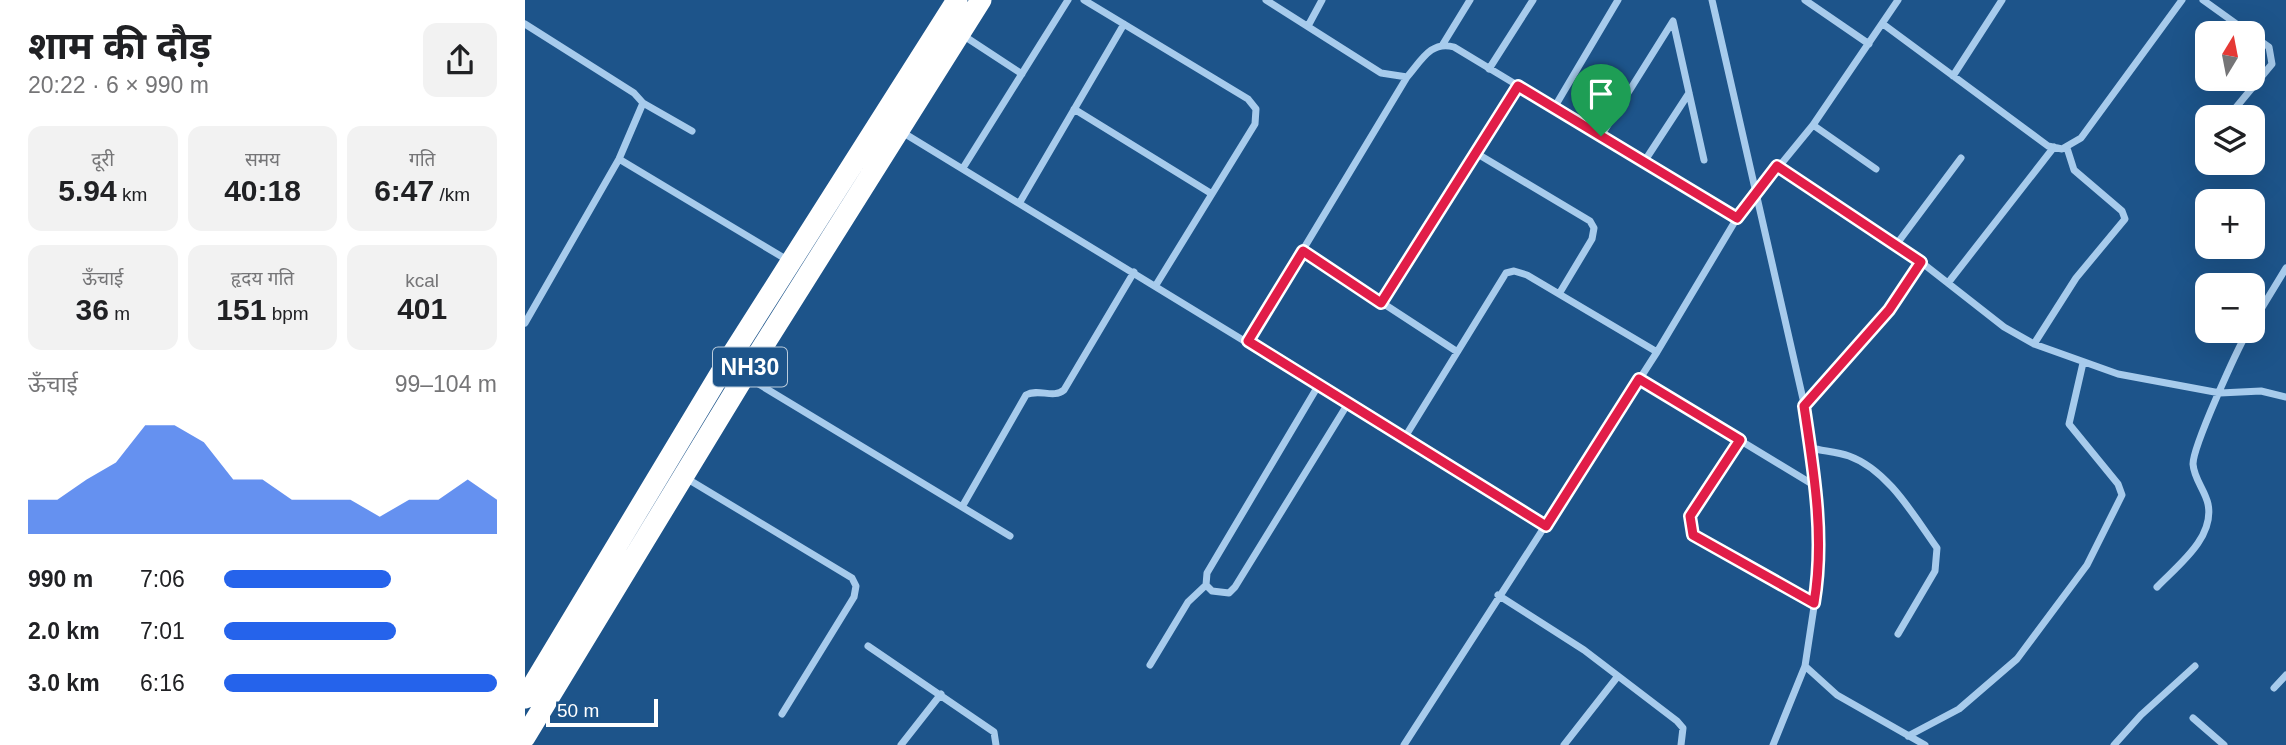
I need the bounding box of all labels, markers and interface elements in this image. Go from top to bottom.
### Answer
north arrow [2195,21,2265,91]
map controls [2195,21,2265,343]
button: share [423,23,497,97]
text: शाम की दौड़ [28,25,211,67]
pin [1571,64,1631,136]
text: 20:22 · 6 × 990 m [28,72,209,98]
icon: arrive [1582,75,1620,113]
button: layers [2195,105,2265,175]
text: दूरी [91,149,114,170]
text: समय [245,149,280,170]
text: गति [409,149,435,170]
text: 5.94 [58,174,117,207]
text: 40:18 [224,174,301,207]
text: 6:47 [374,174,434,207]
text: km [117,184,147,205]
text: /km [434,184,470,205]
button: + [2195,189,2265,259]
text: ऊँचाई [82,268,123,289]
text: हृदय गति [231,268,294,289]
text: kcal [405,270,439,291]
button: − [2195,273,2265,343]
text: 401 [397,292,447,325]
text: 36 [76,293,109,326]
text: 151 [216,293,266,326]
text: m [109,303,130,324]
text: bpm [266,303,309,324]
road number: NH30 [713,348,787,386]
text: ऊँचाई [28,371,78,397]
text: 99–104 m [395,371,497,397]
text: 990 m [28,566,93,592]
text: 7:06 [140,566,185,592]
text: 2.0 km [28,618,100,644]
text: 7:01 [140,618,185,644]
text: 3.0 km [28,670,100,696]
text: 6:16 [140,670,185,696]
scale bar [546,696,658,728]
text: 50 m [557,700,599,721]

